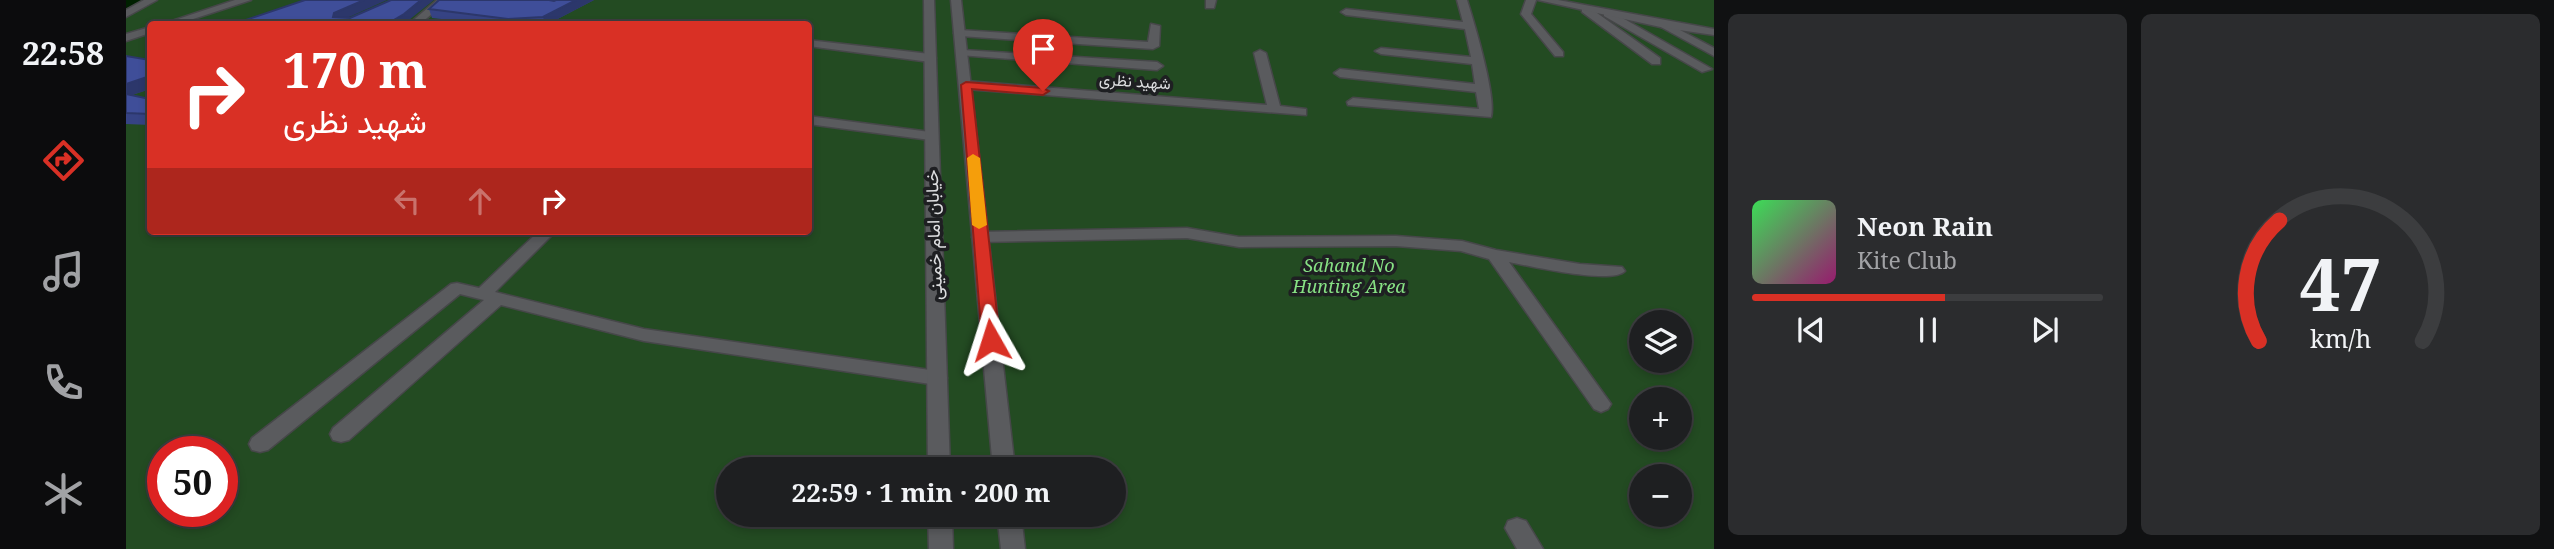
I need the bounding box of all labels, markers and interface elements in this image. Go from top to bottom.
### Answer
pin [1013,19,1073,91]
icon: arrive [1024,30,1062,68]
text: 22:58 [22,31,104,74]
text: 170 m [283,36,427,102]
icon: right [168,49,259,140]
street label: شهید نظری [1098,68,1172,94]
text: شهید نظری [283,99,427,142]
icon: directions [39,136,88,185]
street label: خیابان امام خمینی [919,169,948,301]
icon: left [388,182,426,220]
icon: ahead [461,182,499,220]
icon: right [534,182,572,220]
text: Neon Rain [1857,208,1993,244]
text: 47 [2299,233,2382,332]
text: Kite Club [1857,244,1957,276]
icon: music [39,247,88,296]
park label: Sahand No Hunting Area [1291,253,1406,298]
position arrow [954,303,1028,377]
map controls [1629,310,1692,527]
button: layers [1629,310,1692,373]
icon: previous [1792,311,1830,349]
icon: pause [1909,311,1947,349]
icon: next [2026,311,2064,349]
text: km/h [2310,320,2371,354]
icon: phone [39,358,88,407]
button: + [1629,387,1692,450]
speed limit sign: 50 [147,436,238,527]
button: − [1629,464,1692,527]
icon: climate [39,469,88,518]
text: 22:59 · 1 min · 200 m [791,474,1051,510]

